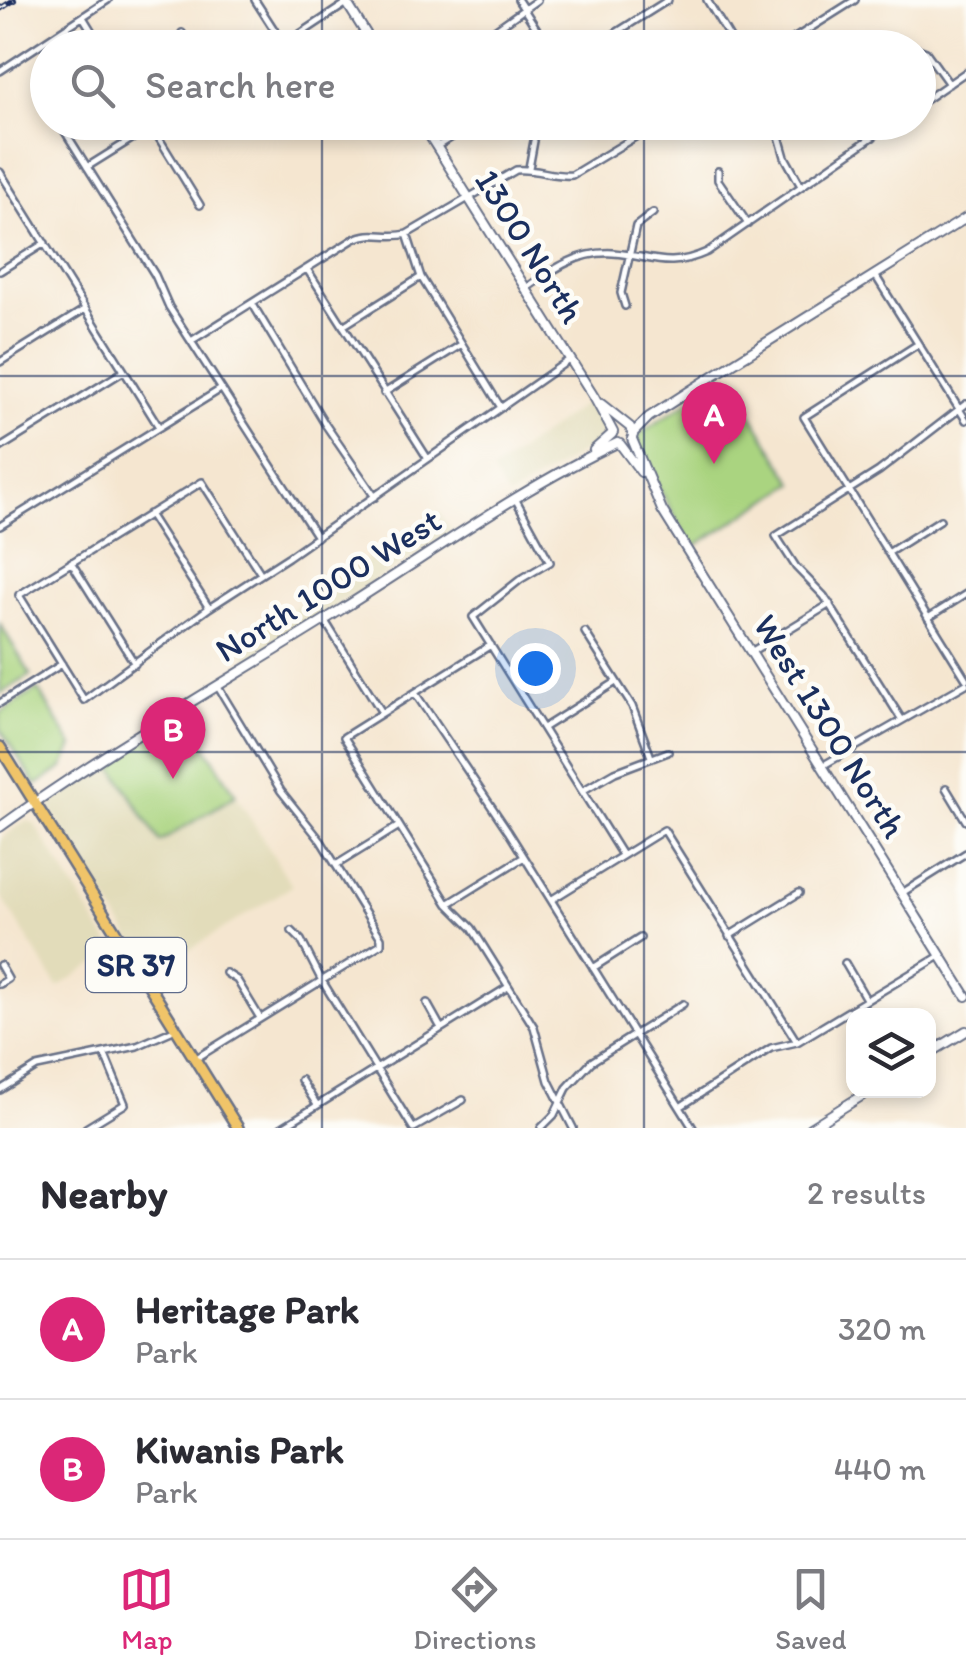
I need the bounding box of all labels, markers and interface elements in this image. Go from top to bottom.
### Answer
search box [30,30,936,140]
icon: search [65,58,120,113]
text: Search here [145,62,336,108]
street label: 1300 North [466,161,594,331]
pin: A [682,382,746,464]
street label: North 1000 West [208,499,448,671]
street label: West 1300 North [745,607,916,846]
your location [510,643,561,694]
pin: B [140,696,206,779]
road number: SR 37 [86,938,186,992]
map controls [846,1008,936,1098]
button: layers [846,1008,936,1098]
text: Nearby [40,1168,167,1219]
text: 2 results [807,1174,926,1212]
text: Heritage Park [135,1287,359,1333]
text: A [62,1310,83,1348]
text: 320 m [838,1310,926,1348]
text: Park [135,1333,198,1371]
text: Kiwanis Park [135,1427,344,1473]
text: B [62,1450,83,1488]
text: 440 m [834,1450,926,1488]
text: Park [135,1473,198,1511]
tab: Map [119,1562,174,1656]
tab: Directions [413,1562,536,1656]
tab: Saved [775,1562,847,1656]

